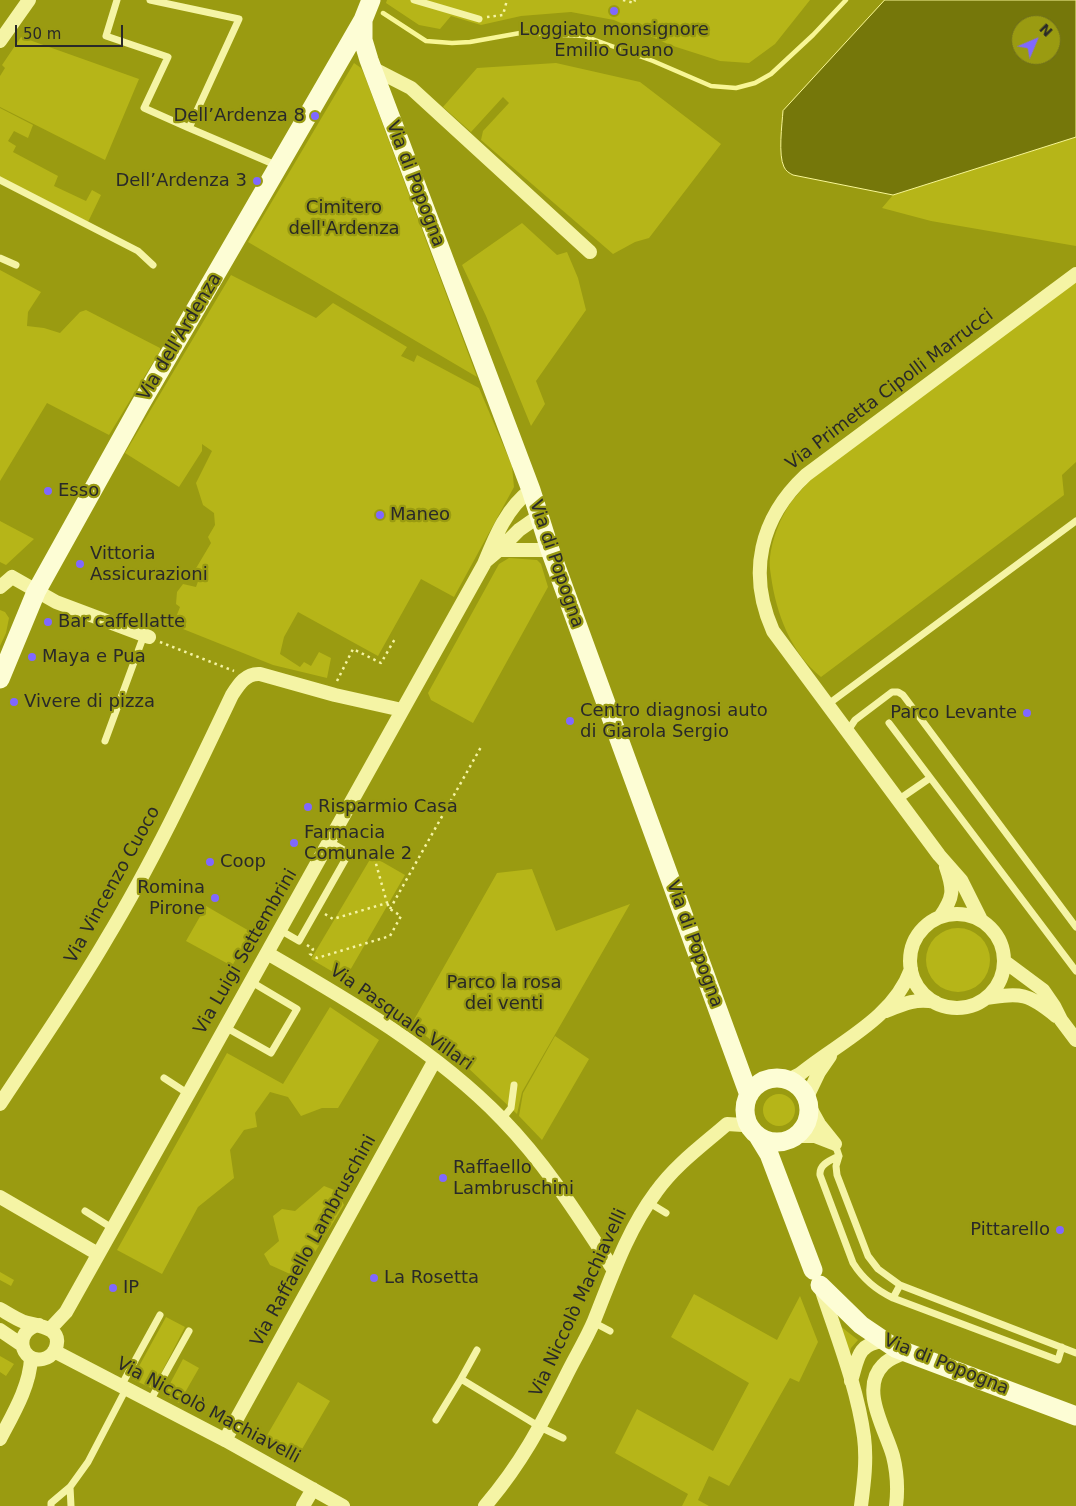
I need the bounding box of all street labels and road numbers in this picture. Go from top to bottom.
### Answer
street label: Via di Popogna [381,118,449,250]
street label: Via dell'Ardenza [133,269,227,405]
street label: Via Primetta Cipolli Marrucci [782,305,998,475]
street label: Via di Popogna [524,497,588,631]
street label: Via Vincenzo Cuoco [61,803,165,967]
street label: Via Luigi Settembrini [190,865,302,1039]
street label: Via di Popogna [661,878,727,1010]
street label: Via Pasquale Villari [325,960,477,1076]
street label: Via Raffaello Lambruschini [247,1131,381,1351]
street label: Via Niccolò Machiavelli [526,1205,632,1401]
street label: Via di Popogna [880,1330,1012,1400]
street label: Via Niccolò Machiavelli [112,1353,304,1469]

